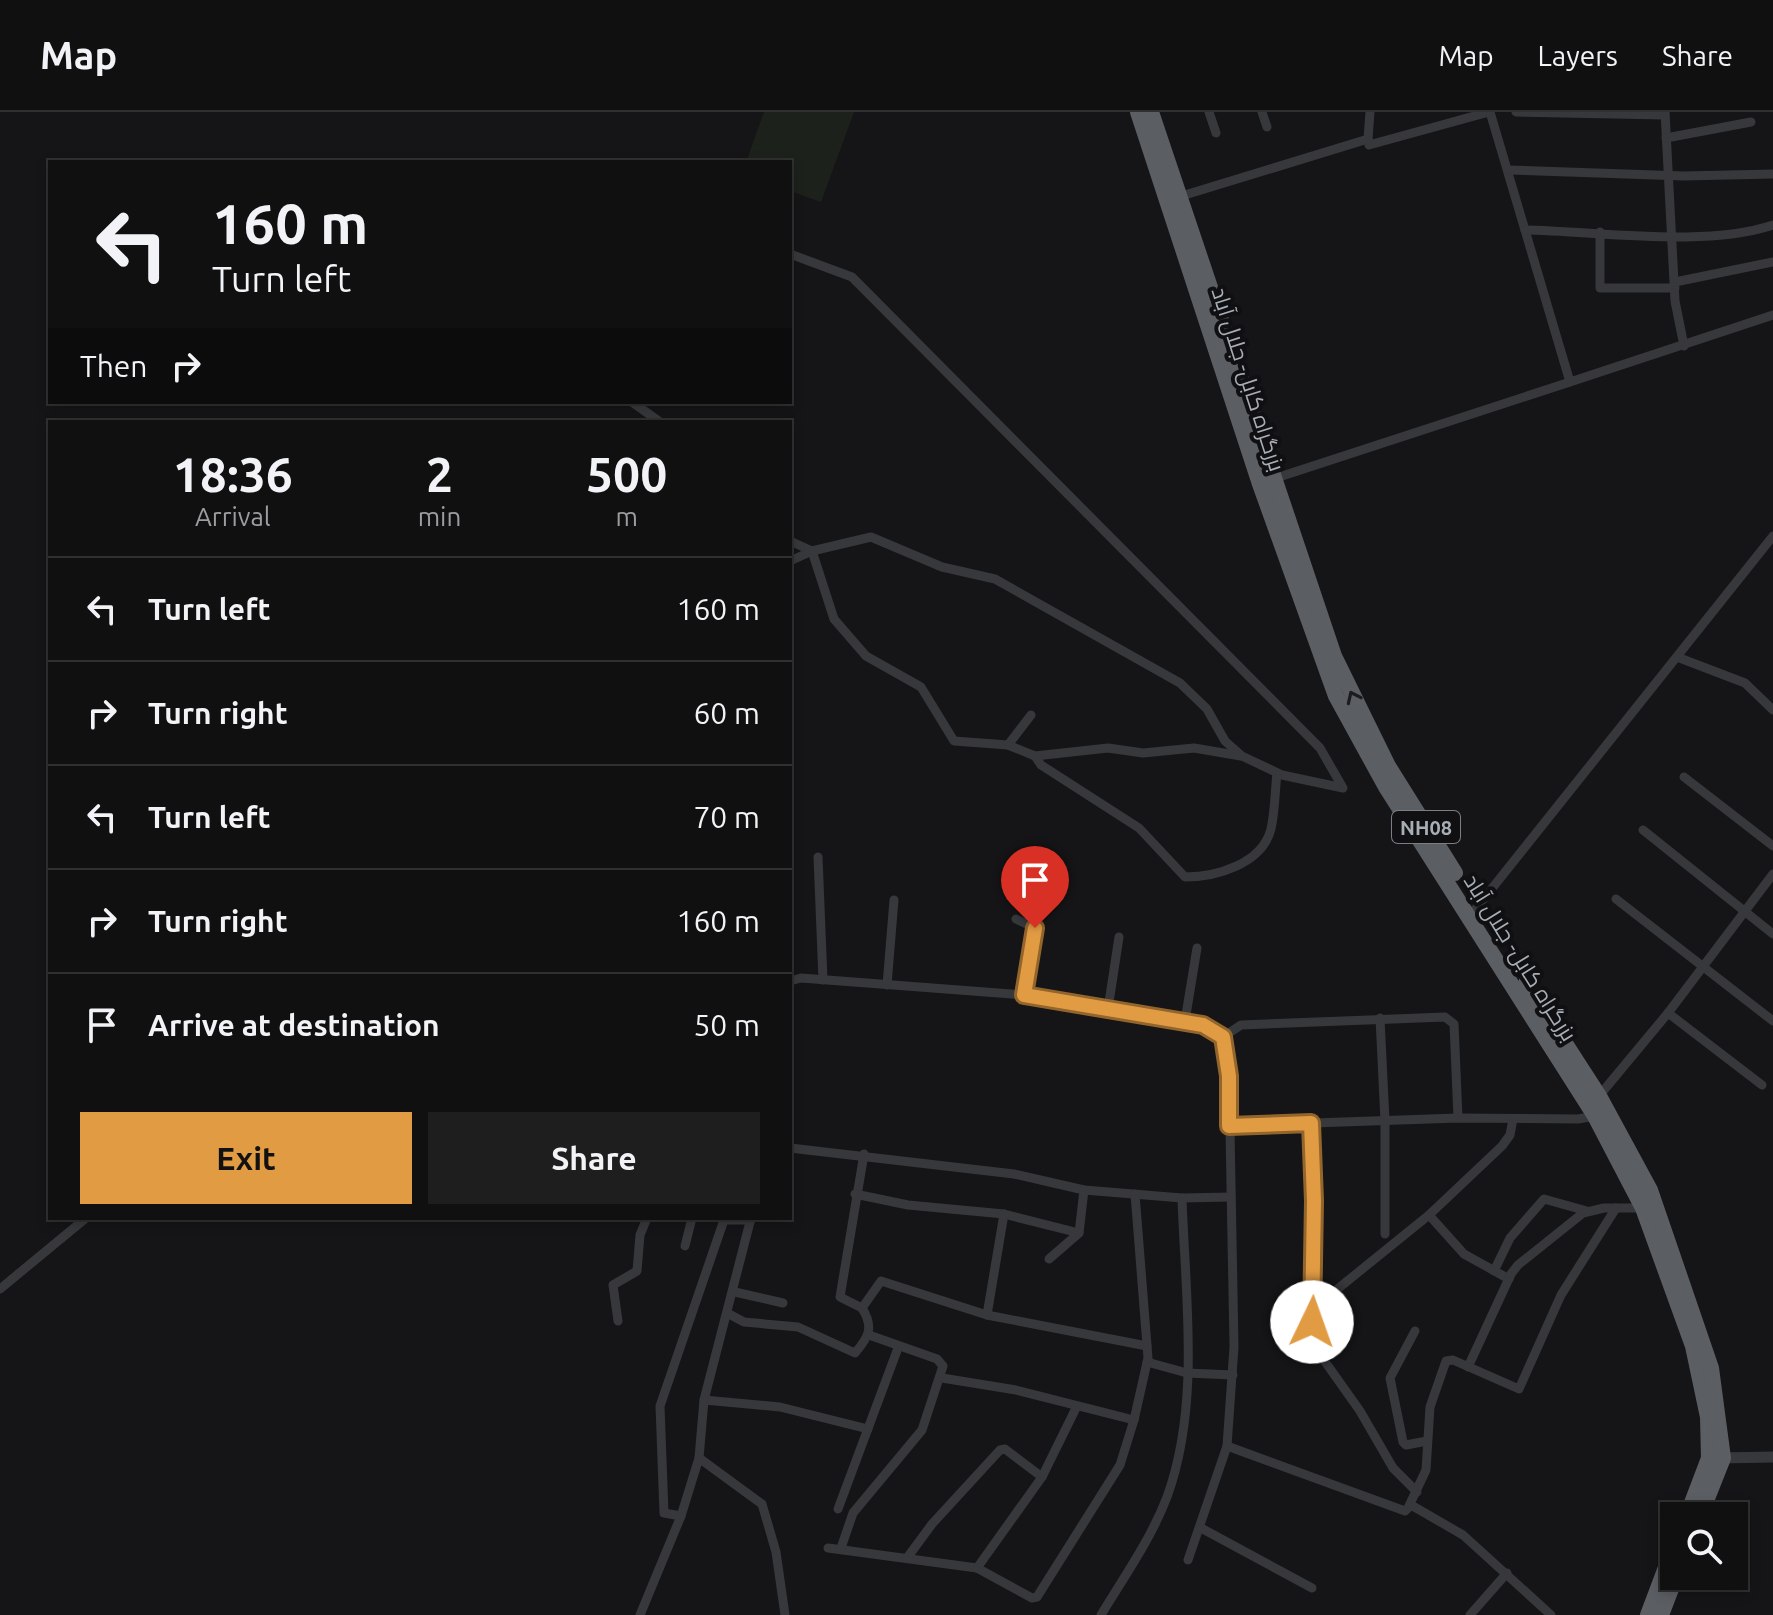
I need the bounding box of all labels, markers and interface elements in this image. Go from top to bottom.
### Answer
text: Map [40,34,117,76]
text: Map [1438,40,1494,71]
text: Layers [1538,40,1618,71]
text: Share [1662,40,1733,71]
icon: left [80,192,184,296]
text: 160 m [212,192,368,255]
text: Turn left [212,258,351,299]
street label: بزرگراه کابل- جلال آباد [1206,284,1291,475]
icon: right [164,344,208,388]
text: Then [80,349,148,383]
text: 18:36 [173,447,293,501]
text: 2 [426,447,453,501]
text: 500 [586,447,667,501]
text: Arrival [195,502,271,531]
text: min [418,502,461,531]
text: m [615,502,638,531]
icon: left [80,587,124,631]
text: Turn left [148,592,270,626]
text: 160 m [676,592,760,626]
one-way arrow [1347,690,1363,705]
icon: right [80,691,124,735]
text: Turn right [148,696,288,730]
text: 60 m [693,696,760,730]
icon: left [80,795,124,839]
text: Turn left [148,800,270,834]
text: 70 m [693,800,760,834]
road number: NH08 [1392,811,1460,843]
pin [1001,846,1069,928]
icon: arrive [1013,858,1057,902]
street label: بزرگراه کابل- جلال آباد [1458,869,1582,1046]
icon: right [80,899,124,943]
text: Turn right [148,904,288,938]
text: 160 m [676,904,760,938]
icon: arrive [80,1003,124,1047]
text: Arrive at destination [148,1008,440,1042]
text: 50 m [693,1008,760,1042]
button: Exit [80,1112,412,1204]
button: Share [428,1112,760,1204]
position arrow [1270,1280,1354,1364]
map controls [1660,1502,1748,1590]
button: search [1660,1502,1748,1590]

